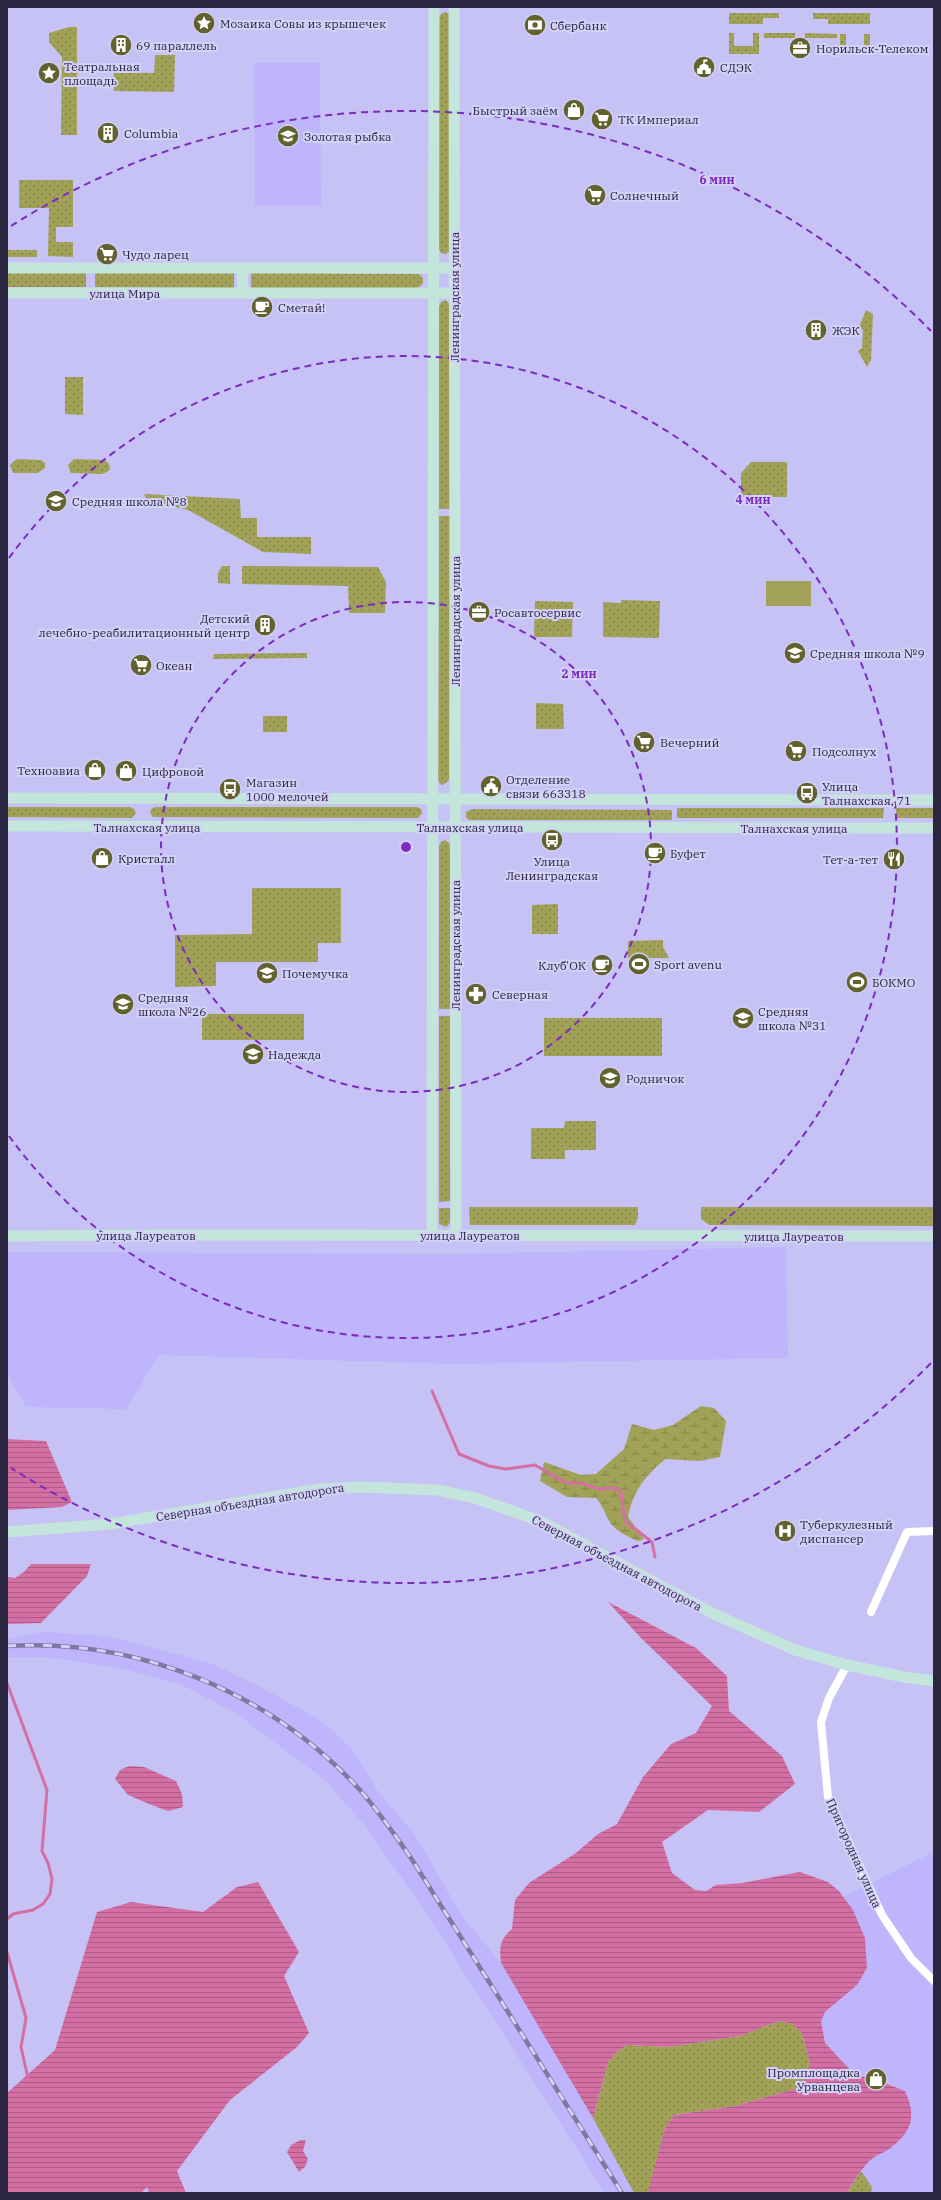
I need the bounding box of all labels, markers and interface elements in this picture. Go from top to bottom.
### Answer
place icon: Мозаика Совы из крышечек [191,10,217,36]
bank icon: Сбербанк [522,12,548,38]
place label: Мозаика Совы из крышечек [220,16,386,31]
place label: Сбербанк [550,18,606,33]
building icon: 69 параллель [108,32,134,58]
office icon: Норильск-Телеком [787,35,813,61]
place label: 69 параллель [136,38,217,53]
place label: Норильск-Телеком [816,41,928,56]
public building icon: СДЭК [691,54,717,80]
place label: Театральная площадь [64,59,140,88]
place icon: Театральная площадь [36,60,62,86]
place label: СДЭК [720,60,753,75]
shop icon: Быстрый заём [561,97,587,123]
place label: Быстрый заём [473,103,558,118]
supermarket icon: ТК Империал [589,106,615,132]
place label: ТК Империал [618,112,699,127]
building icon: Columbia [95,120,121,146]
school or university icon: Золотая рыбка [275,123,301,149]
place label: Columbia [124,126,179,141]
place label: Золотая рыбка [304,129,392,144]
text: 6 мин [699,172,735,187]
supermarket icon: Солнечный [582,182,608,208]
place label: Солнечный [610,188,679,203]
street label: Ленинградская улица [447,231,462,362]
supermarket icon: Чудо ларец [94,241,120,267]
place label: Чудо ларец [122,247,189,262]
street label: улица Мира [90,286,161,301]
cafe icon: Сметай! [249,294,275,320]
place label: Сметай! [278,300,325,315]
building icon: ЖЭК [803,317,829,343]
place label: ЖЭК [832,323,860,338]
school or university icon: Средняя школа №8 [43,488,69,514]
text: 4 мин [735,492,771,507]
place label: Средняя школа №8 [72,494,187,509]
street label: Ленинградская улица [448,555,463,686]
office icon: Росавтосервис [466,599,492,625]
place label: Росавтосервис [494,605,581,620]
place label: Детский лечебно-реабилитационный центр [38,611,250,640]
building icon: Детский лечебно-реабилитационный центр [252,612,278,638]
school or university icon: Средняя школа №9 [782,640,808,666]
place label: Средняя школа №9 [810,646,925,661]
supermarket icon: Океан [128,652,154,678]
place label: Океан [156,658,193,673]
text: 2 мин [561,666,597,681]
supermarket icon: Вечерний [631,729,657,755]
place label: Вечерний [660,735,720,750]
supermarket icon: Подсолнух [783,738,809,764]
place label: Подсолнух [812,744,877,759]
shop icon: Техноавиа [82,757,108,783]
shop icon: Цифровой [113,758,139,784]
place label: Техноавиа [17,763,80,778]
place label: Цифровой [142,764,204,779]
place label: Отделение связи 663318 [506,772,586,801]
public building icon: Отделение связи 663318 [478,773,504,799]
place label: Магазин 1000 мелочей [246,775,329,804]
bus stop icon: Магазин 1000 мелочей [217,776,243,802]
place label: Улица Талнахская, 71 [822,779,911,808]
bus stop icon: Улица Талнахская, 71 [794,780,820,806]
street label: Талнахская улица [93,820,201,835]
street label: Талнахская улица [416,820,524,835]
street label: Талнахская улица [740,821,848,836]
bus stop icon: Улица Ленинградская [539,827,565,853]
centre of rings [399,840,413,854]
cafe icon: Буфет [642,840,668,866]
shop icon: Кристалл [89,845,115,871]
place label: Буфет [670,846,706,861]
restaurant icon: Тет-а-тет [881,846,907,872]
place label: Кристалл [118,851,175,866]
place label: Тет-а-тет [823,852,878,867]
place label: Улица Ленинградская [506,854,598,883]
street label: Ленинградская улица [448,879,463,1010]
sports icon: Sport avenu [626,951,652,977]
cafe icon: Клуб'ОК [589,952,615,978]
place label: Sport avenu [654,957,722,972]
place label: Клуб'ОК [538,958,587,973]
school or university icon: Почемучка [254,960,280,986]
place label: Почемучка [282,966,349,981]
sports icon: БОКМО [844,969,870,995]
place label: БОКМО [872,975,915,990]
pharmacy icon: Северная [463,981,489,1007]
place label: Северная [492,987,548,1002]
place label: Средняя школа №26 [138,990,206,1019]
school or university icon: Средняя школа №26 [110,991,136,1017]
place label: Средняя школа №31 [758,1004,826,1033]
school or university icon: Средняя школа №31 [730,1005,756,1031]
school or university icon: Надежда [240,1041,266,1067]
place label: Надежда [268,1047,322,1062]
school or university icon: Родничок [597,1065,623,1091]
place label: Родничок [626,1071,684,1086]
street label: улица Лауреатов [96,1228,196,1243]
street label: улица Лауреатов [420,1228,520,1243]
street label: улица Лауреатов [744,1229,844,1244]
street label: Северная объездная автодорога [155,1480,346,1524]
street label: Северная объездная автодорога [529,1512,705,1615]
place label: Туберкулезный диспансер [800,1517,893,1546]
hospital icon: Туберкулезный диспансер [772,1518,798,1544]
street label: Пригородная улица [823,1796,885,1911]
place label: Промплощадка Урванцева [767,2065,860,2094]
shop icon: Промплощадка Урванцева [863,2066,889,2092]

